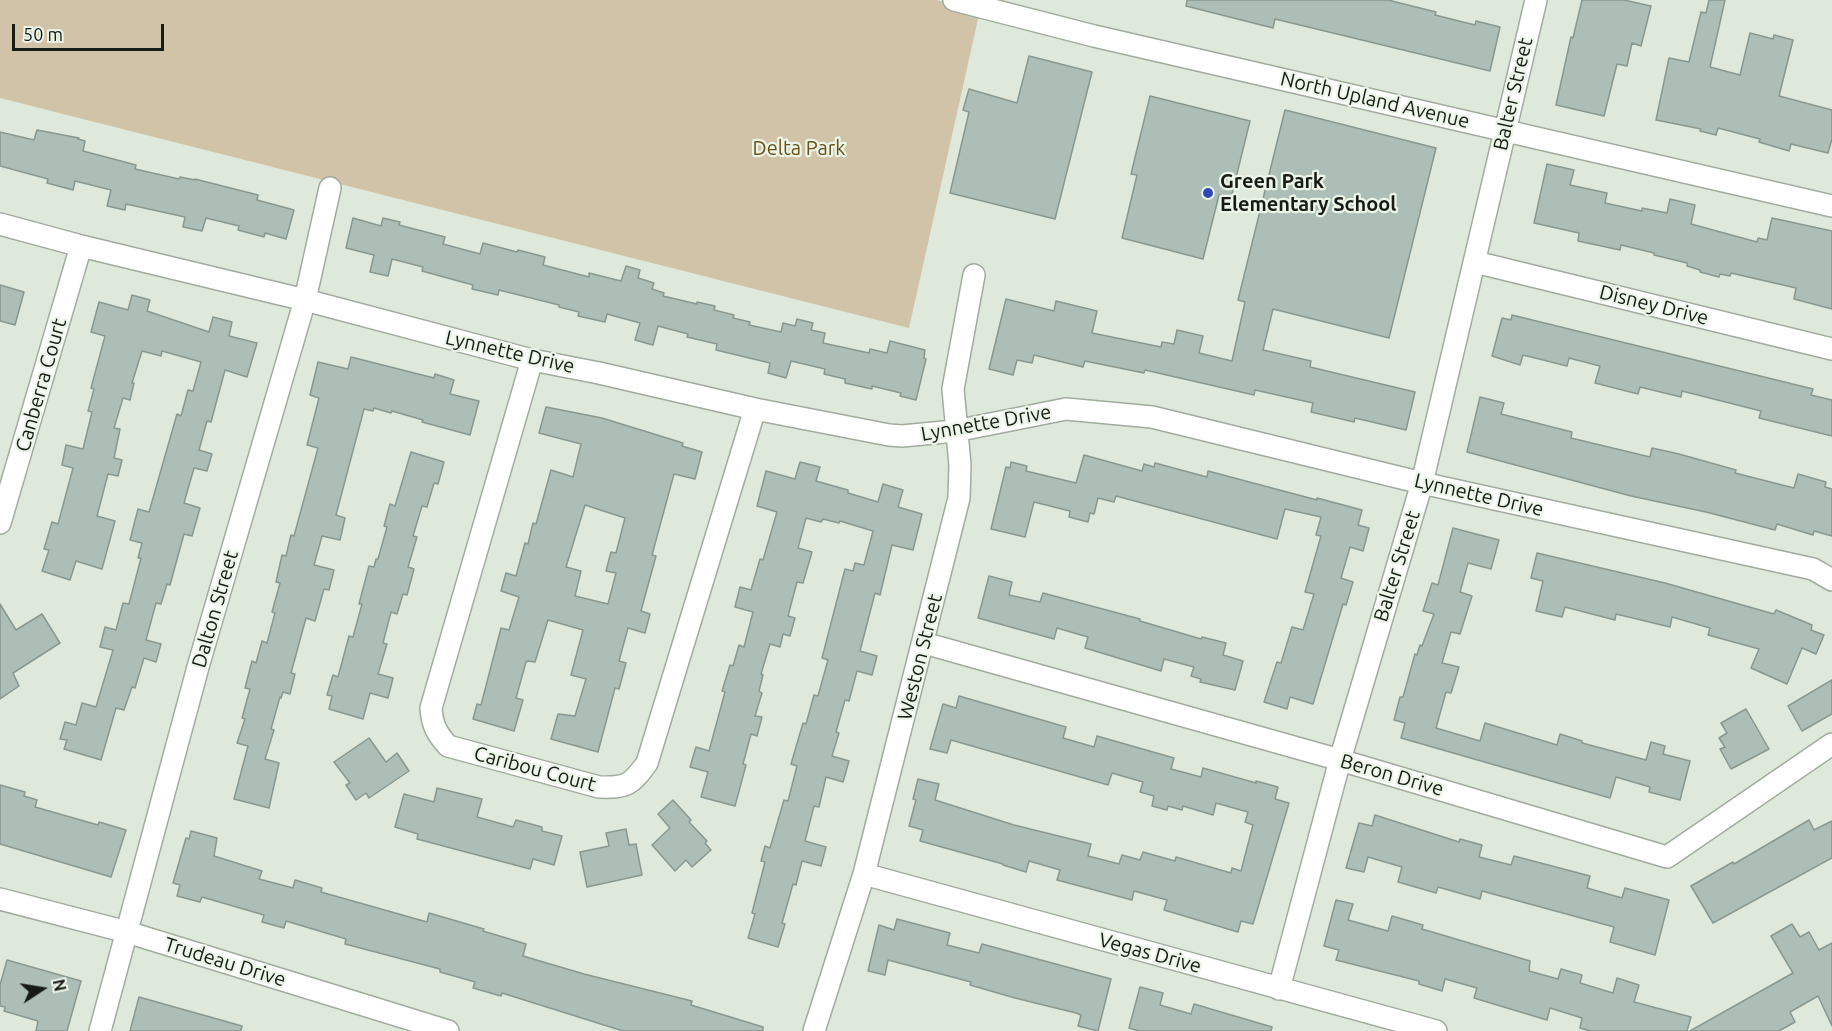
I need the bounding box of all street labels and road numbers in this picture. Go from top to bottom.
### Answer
street label: Balter Street [1488,35,1538,153]
street label: North Upland Avenue [1278,67,1472,133]
street label: Disney Drive [1597,280,1711,330]
street label: Canberra Court [11,316,71,454]
street label: Lynnette Drive [443,325,577,379]
street label: Lynnette Drive [919,400,1053,446]
street label: Lynnette Drive [1412,468,1546,522]
street label: Balter Street [1369,507,1425,625]
street label: Dalton Street [187,548,243,670]
street label: Weston Street [893,591,947,723]
street label: Caribou Court [471,741,599,797]
street label: Beron Drive [1338,749,1446,801]
street label: Vegas Drive [1096,928,1204,978]
street label: Trudeau Drive [161,932,289,992]

